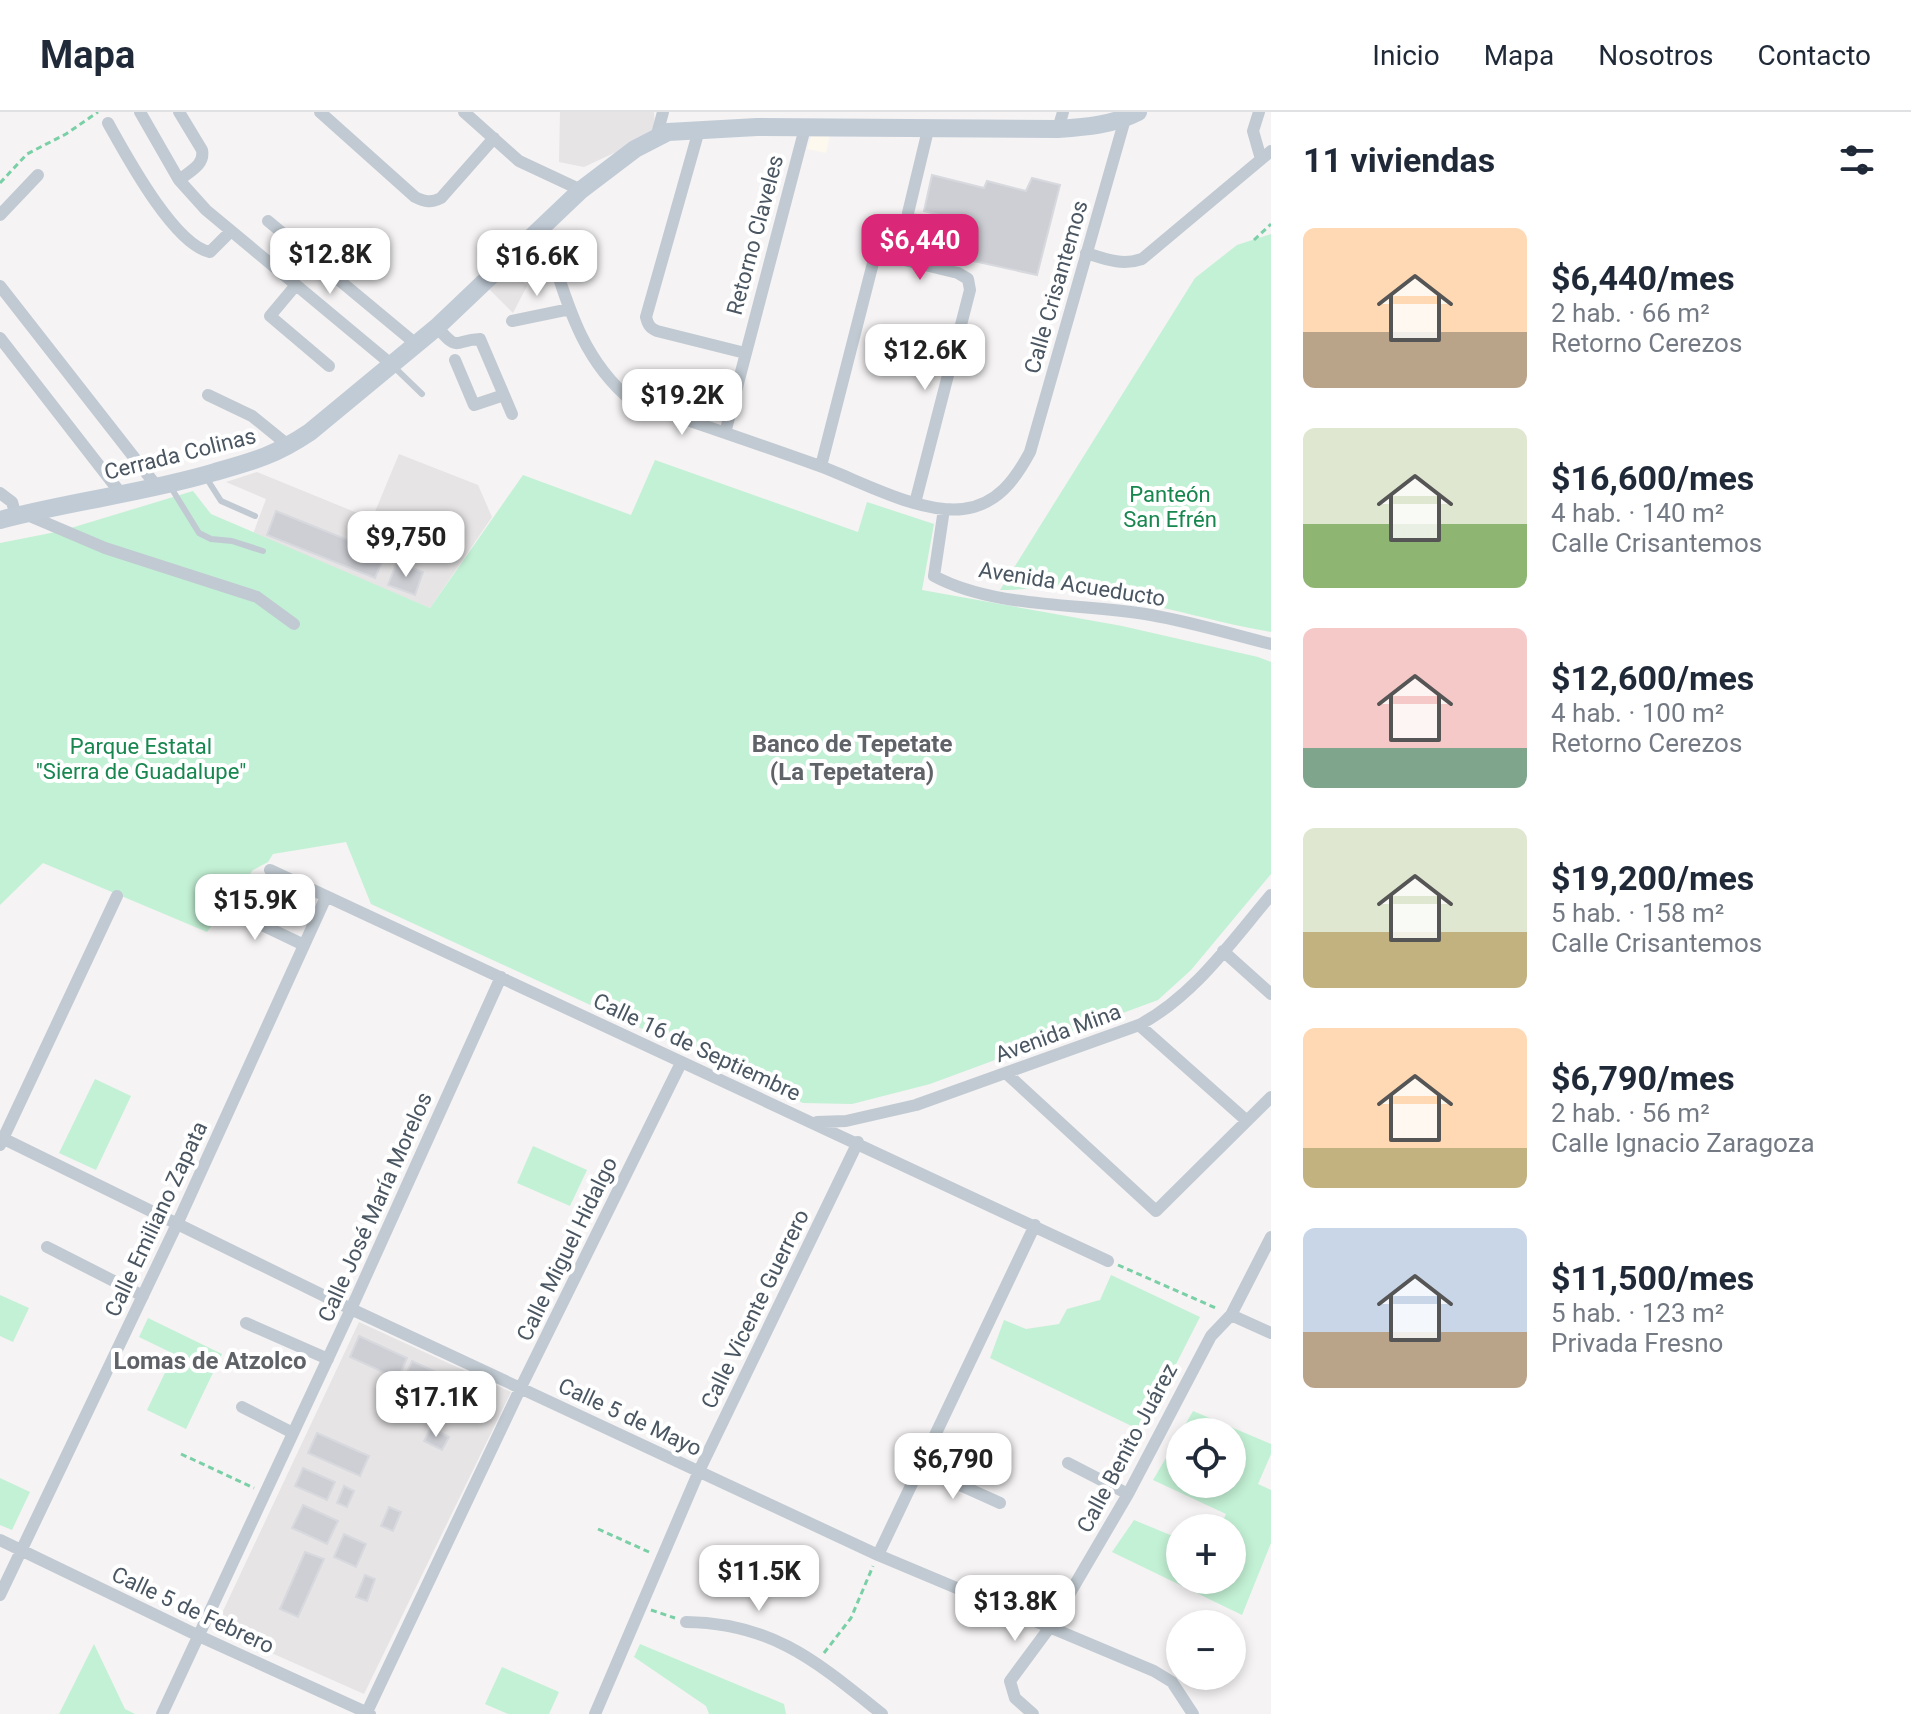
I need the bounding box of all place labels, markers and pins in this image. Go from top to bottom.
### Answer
pin: $6,440 [855,214,985,282]
pin: $12.8K [265,228,395,296]
pin: $16.6K [472,230,602,298]
pin: $12.6K [860,324,990,392]
pin: $19.2K [617,369,747,437]
pin: $9,750 [341,511,471,579]
pin: $15.9K [190,874,320,942]
pin: $17.1K [371,1371,501,1439]
pin: $6,790 [888,1433,1018,1501]
pin: $11.5K [694,1545,824,1613]
pin: $13.8K [950,1575,1080,1643]

